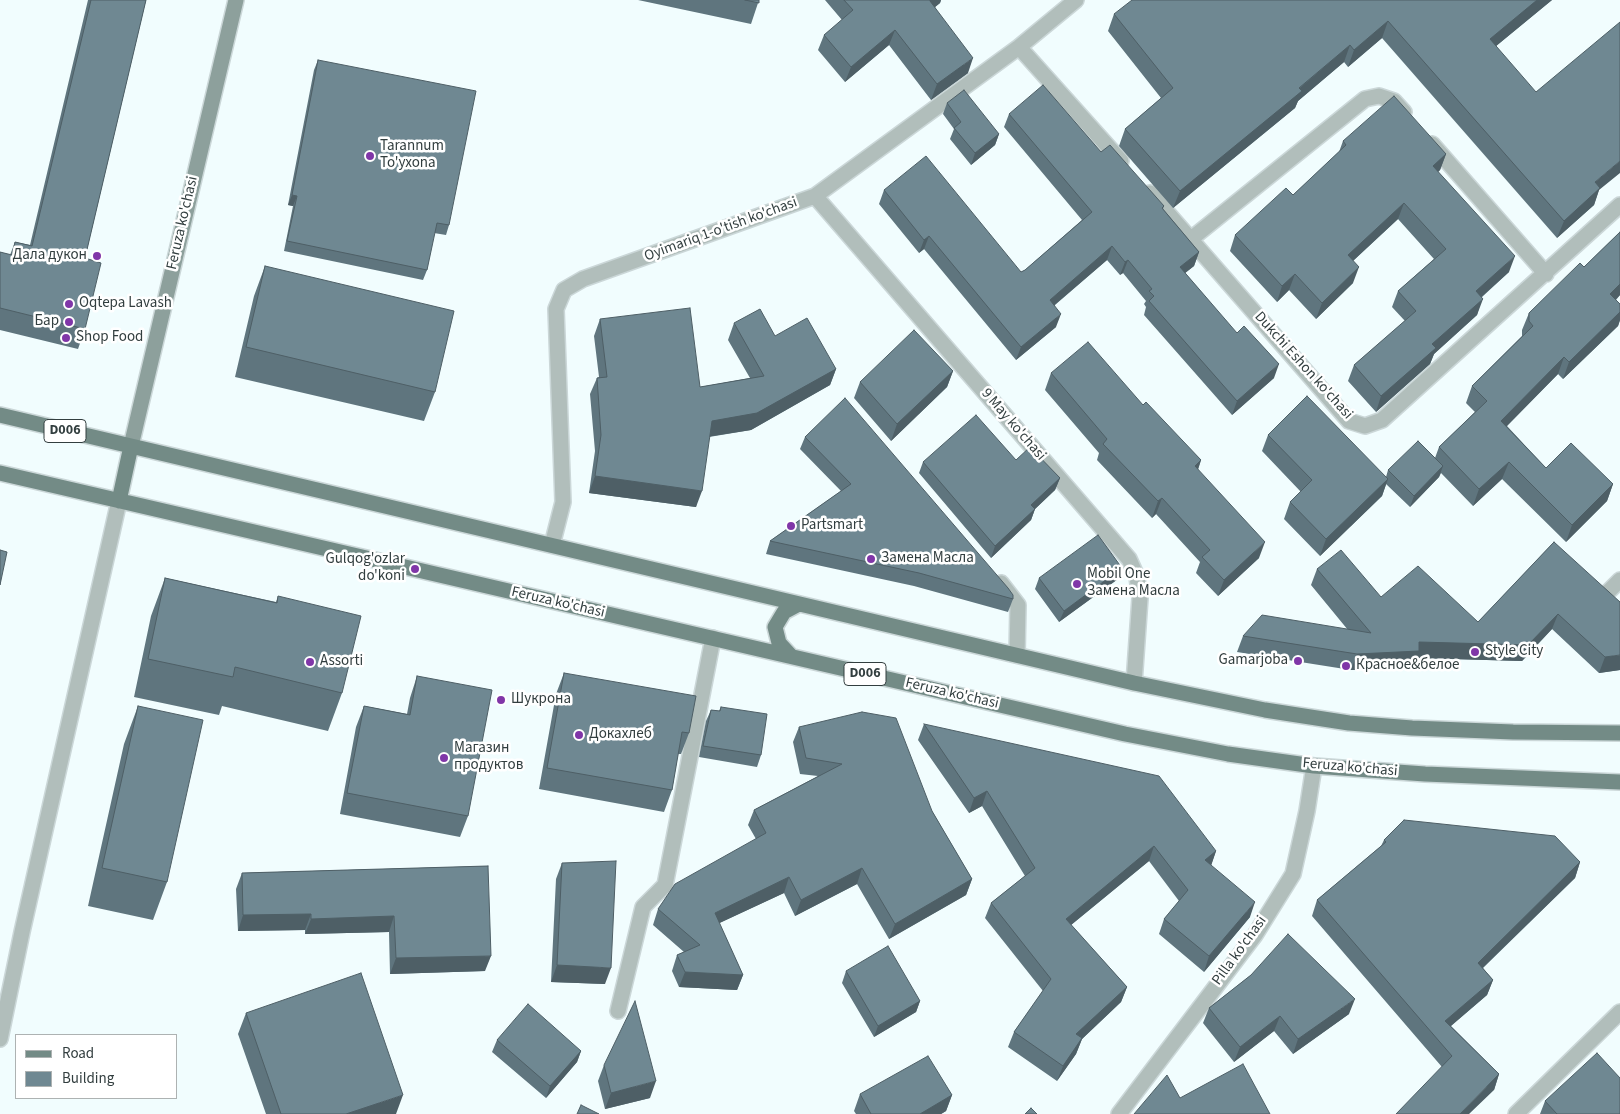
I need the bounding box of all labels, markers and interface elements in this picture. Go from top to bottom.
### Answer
place label: Tarannum To'yxona [380,138,444,173]
marker: Tarannum To'yxona [364,150,376,162]
street label: Feruza ko'chasi [164,175,202,271]
street label: Oyimariq 1-o'tish ko'chasi [642,194,800,266]
place label: Дала дукон [13,247,87,265]
marker: Дала дукон [91,250,103,262]
place label: Oqtepa Lavash [79,295,172,313]
marker: Oqtepa Lavash [63,298,75,310]
street label: Dukchi Eshon ko'chasi [1250,308,1356,424]
place label: Бар [34,313,59,331]
marker: Бар [63,316,75,328]
place label: Shop Food [76,329,143,347]
marker: Shop Food [60,332,72,344]
street label: 9 May ko'chasi [977,385,1049,465]
road number: D006 [44,420,86,442]
place label: Partsmart [801,517,863,535]
marker: Partsmart [785,520,797,532]
place label: Замена Масла [881,550,974,568]
place label: Gulqog'ozlar do'koni [325,551,405,586]
marker: Замена Масла [865,553,877,565]
marker: Gulqog'ozlar do'koni [409,563,421,575]
place label: Mobil One Замена Масла [1087,566,1180,601]
marker: Mobil One Замена Масла [1071,578,1083,590]
street label: Feruza ko'chasi [510,584,606,622]
place label: Style City [1485,643,1543,661]
marker: Style City [1469,646,1481,658]
place label: Gamarjoba [1219,652,1288,670]
place label: Assorti [320,653,363,671]
marker: Gamarjoba [1292,655,1304,667]
marker: Assorti [304,656,316,668]
place label: Красное&белое [1356,657,1459,675]
marker: Красное&белое [1340,660,1352,672]
road number: D006 [844,662,886,686]
street label: Feruza ko'chasi [904,675,1000,713]
place label: Шукрона [511,691,571,709]
marker: Шукрона [495,694,507,706]
place label: Докахлеб [589,726,652,744]
marker: Докахлеб [573,729,585,741]
place label: Магазин продуктов [454,740,523,775]
marker: Магазин продуктов [438,752,450,764]
street label: Feruza ko'chasi [1302,755,1398,781]
street label: Pilla ko'chasi [1209,913,1271,989]
legend [15,1034,178,1099]
text: Road [62,1043,94,1064]
text: Building [62,1068,114,1089]

